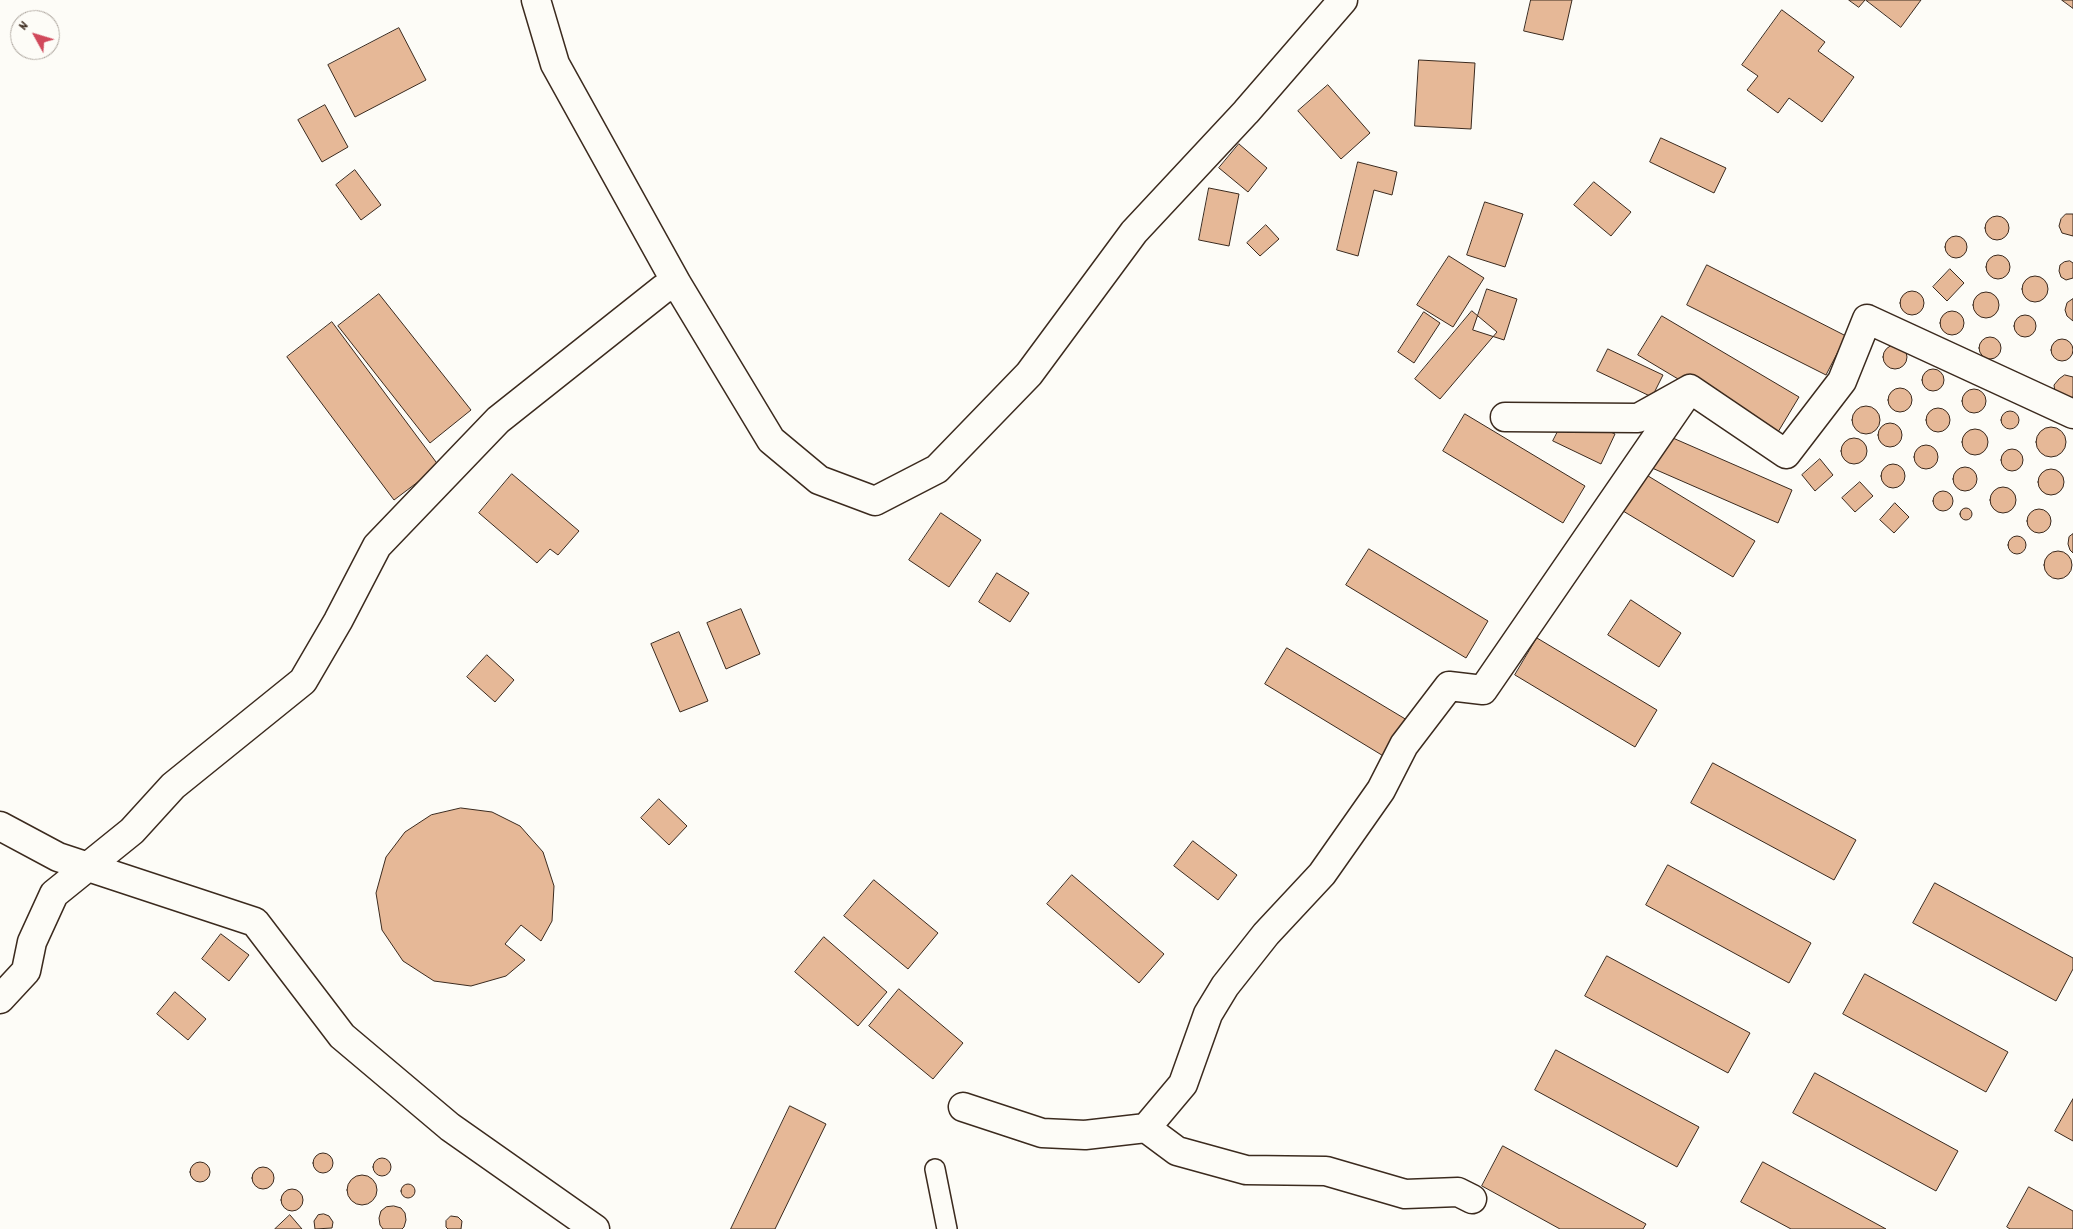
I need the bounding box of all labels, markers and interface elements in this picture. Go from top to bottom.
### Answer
north arrow [10,10,60,60]
text: N [14,17,34,35]

